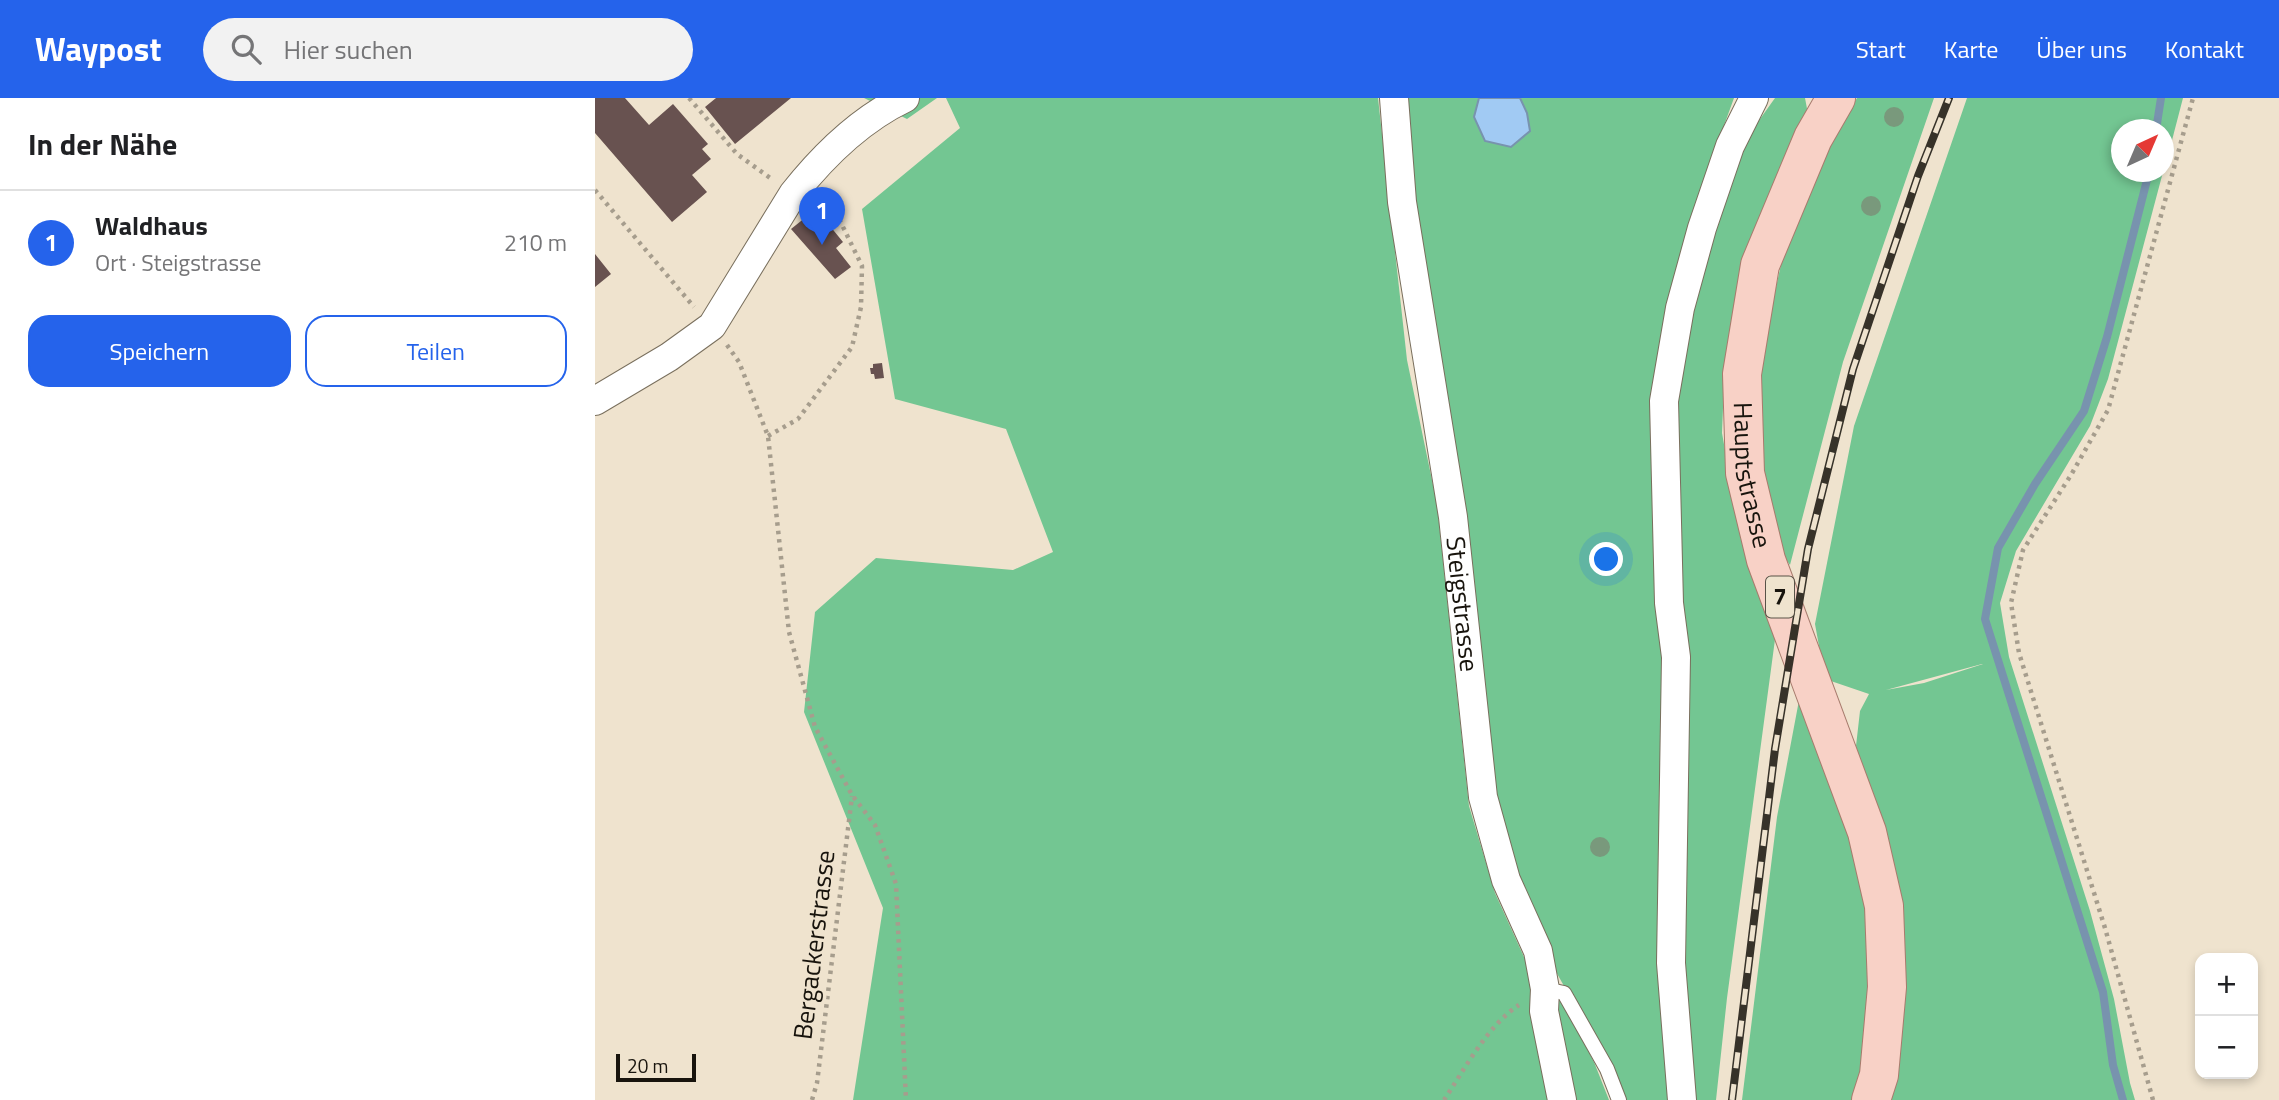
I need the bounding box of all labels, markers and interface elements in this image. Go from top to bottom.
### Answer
search box [203,18,693,81]
text: Waypost [35,24,161,74]
icon: search [227,30,265,68]
text: Hier suchen [283,30,413,69]
text: Start [1856,31,1906,67]
text: Karte [1944,31,1998,67]
text: Über uns [2036,31,2127,67]
text: Kontakt [2165,31,2244,67]
north arrow [2111,119,2174,182]
text: In der Nähe [28,121,177,167]
pin: 1 [799,187,845,245]
text: Waldhaus [95,206,208,245]
text: 1 [45,225,57,260]
text: 210 m [504,225,567,260]
text: Ort · Steigstrasse [95,245,261,280]
button: Speichern [28,315,291,387]
button: Teilen [305,315,567,387]
street label: Hauptstrasse [1724,401,1782,552]
street label: Steigstrasse [1436,534,1489,674]
your location [1589,542,1623,576]
road number: 7 [1766,576,1794,618]
street label: Bergackerstrasse [783,848,844,1042]
map controls [2195,953,2258,1079]
button: + [2195,953,2258,1016]
button: − [2195,1016,2258,1079]
scale bar [616,1051,697,1083]
text: 20 m [627,1051,668,1080]

